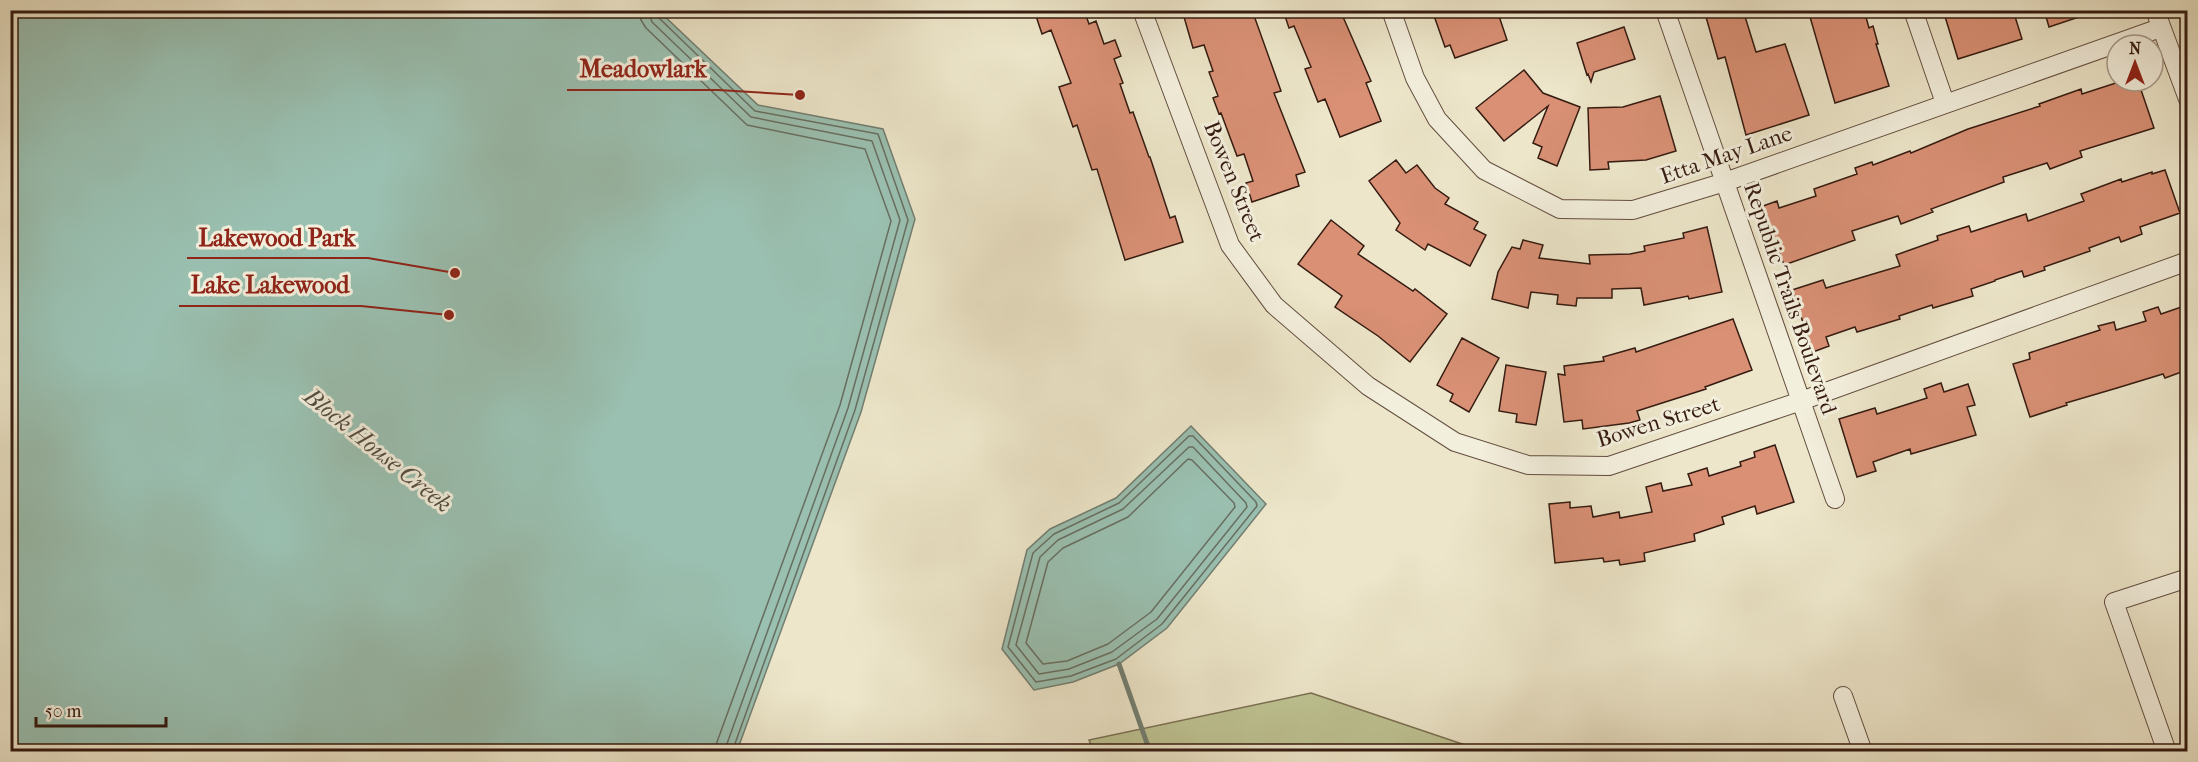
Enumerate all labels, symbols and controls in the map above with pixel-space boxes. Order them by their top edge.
north arrow [2105,33,2165,93]
text: N [2129,39,2142,58]
callout: Meadowlark [567,48,718,90]
text: Meadowlark [579,55,707,83]
street label: Bowen Street [1198,117,1270,245]
street label: Etta May Lane [1657,120,1796,190]
street label: Republic Trails Boulevard [1738,179,1842,419]
callout: Lakewood Park [187,216,368,258]
text: Lakewood Park [199,224,356,252]
callout: Lake Lakewood [179,264,361,306]
text: Lake Lakewood [191,271,350,299]
water label: Block House Creek [297,381,457,518]
street label: Bowen Street [1594,391,1723,453]
scale bar [36,690,166,728]
text: 50 m [45,701,82,722]

